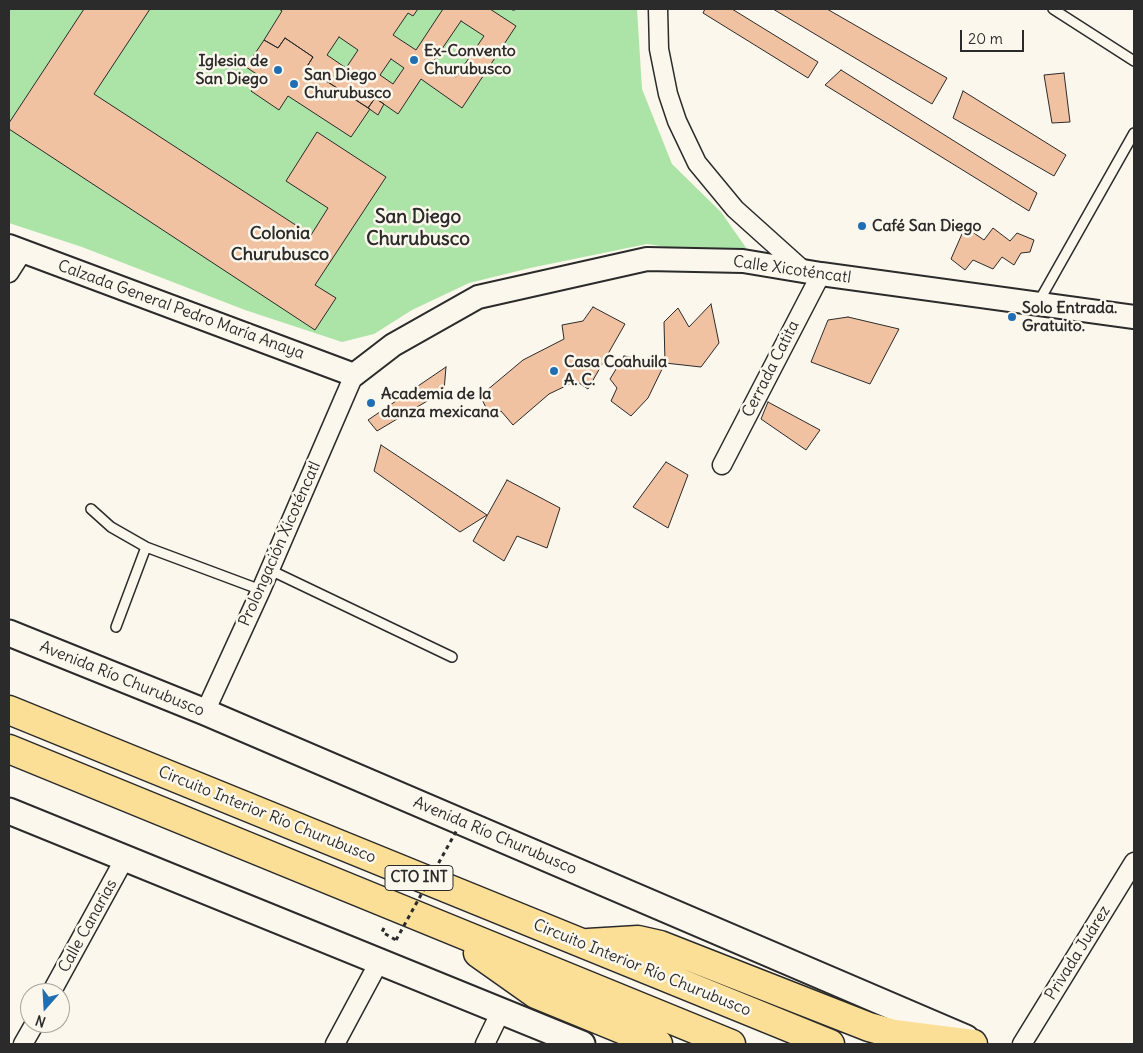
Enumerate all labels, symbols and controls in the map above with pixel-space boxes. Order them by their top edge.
scale bar [963,20,1027,52]
text: 20 m [968,29,1003,48]
place label: Ex-Convento Churubusco [424,41,516,79]
place label: Iglesia de San Diego [195,51,268,89]
marker: Ex-Convento Churubusco [408,54,420,66]
marker: Iglesia de San Diego [272,64,284,76]
place label: San Diego Churubusco [304,65,391,103]
marker: San Diego Churubusco [288,78,300,90]
district label: San Diego Churubusco [366,207,470,251]
place label: Café San Diego [872,216,981,236]
marker: Café San Diego [856,220,868,232]
district label: Colonia Churubusco [231,223,329,266]
street label: Calle Xicoténcatl [732,252,852,288]
street label: Calzada General Pedro María Anaya [55,256,307,364]
place label: Solo Entrada. Gratuito. [1022,298,1117,336]
marker: Solo Entrada. Gratuito. [1006,311,1018,323]
street label: Cerrada Catita [738,317,804,421]
place label: Casa Coahuila A. C. [564,352,667,390]
marker: Casa Coahuila A. C. [548,365,560,377]
place label: Academia de la danza mexicana [381,384,499,422]
marker: Academia de la danza mexicana [365,397,377,409]
street label: Prolongación Xicoténcatl [235,459,325,629]
street label: Avenida Río Churubusco [37,637,207,721]
street label: Circuito Interior Río Churubusco [155,762,379,868]
street label: Avenida Río Churubusco [410,793,580,879]
road number: CTO INT [385,866,453,890]
street label: Calle Canarias [54,876,122,976]
street label: Privada Juárez [1041,902,1115,1004]
street label: Circuito Interior Río Churubusco [530,915,754,1021]
north arrow [20,983,70,1033]
text: N [33,1011,48,1031]

